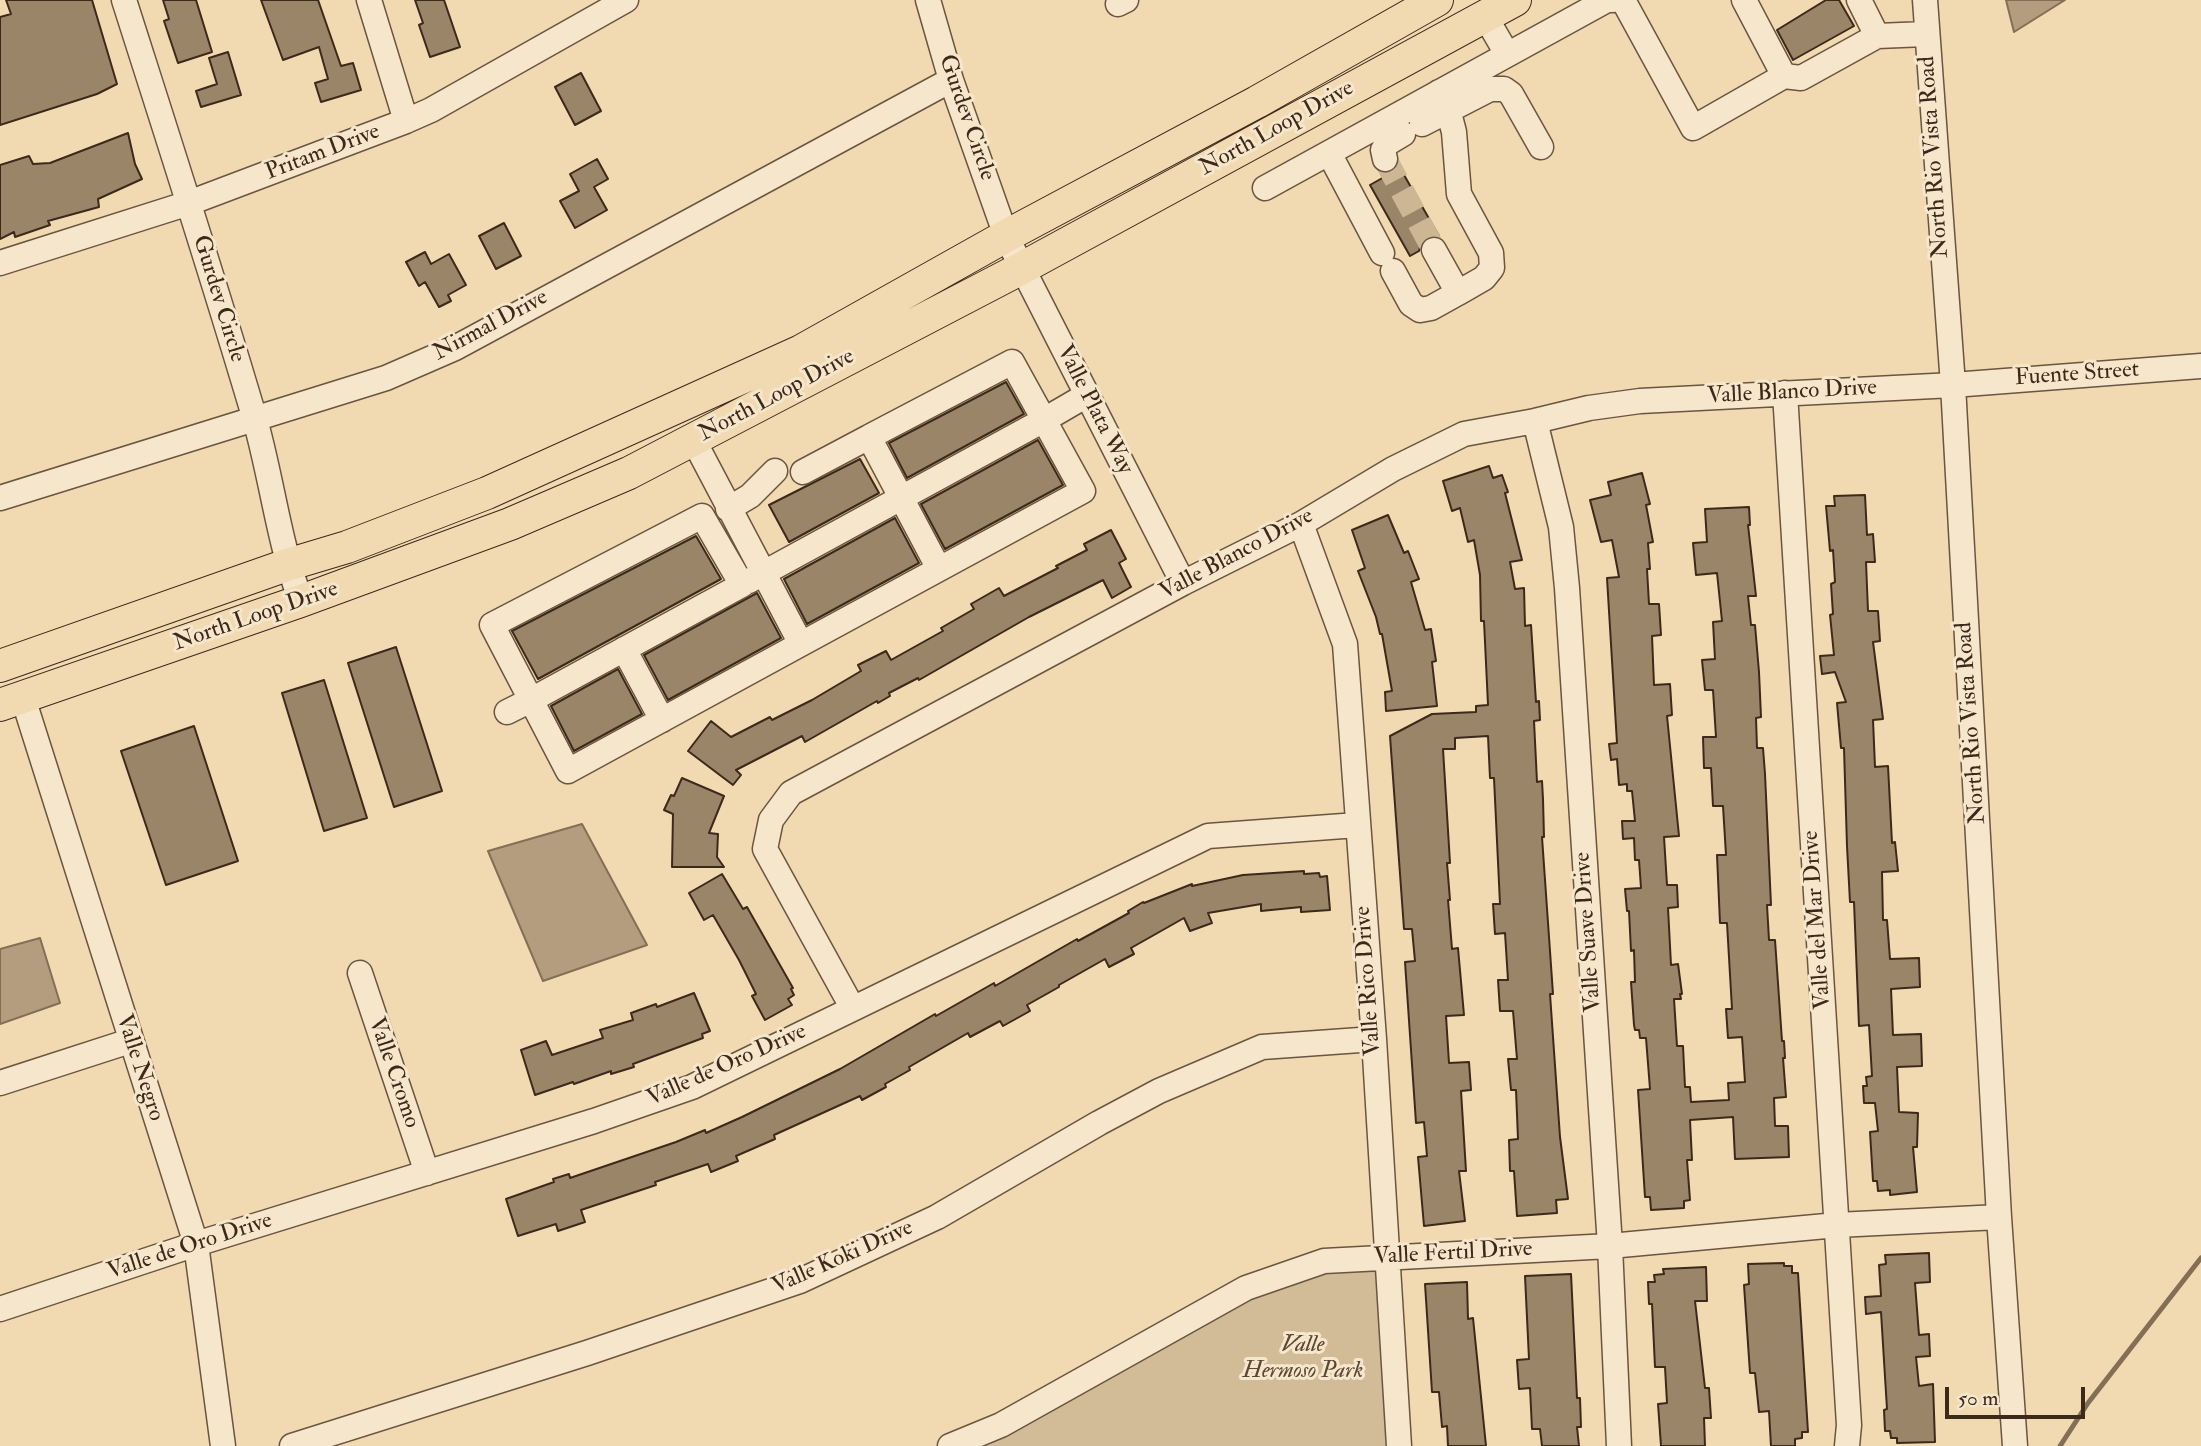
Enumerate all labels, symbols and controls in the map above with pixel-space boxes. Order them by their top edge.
street label: Gurdev Circle [932,51,1000,185]
street label: North Rio Vista Road [1914,55,1956,259]
street label: North Loop Drive [1195,75,1359,183]
street label: Pritam Drive [262,119,384,187]
street label: Gurdev Circle [186,232,250,366]
street label: Nirmal Drive [429,284,553,368]
street label: Valle Plata Way [1050,341,1138,479]
street label: North Loop Drive [695,343,859,449]
street label: Fuente Street [2014,357,2140,393]
street label: Valle Blanco Drive [1706,375,1878,411]
street label: Valle Blanco Drive [1156,503,1318,607]
street label: North Loop Drive [170,576,342,658]
street label: North Rio Vista Road [1951,621,1993,825]
street label: Valle del Mar Drive [1798,830,1838,1010]
street label: Valle Suave Drive [1570,851,1608,1013]
street label: Valle Rico Drive [1350,905,1388,1057]
street label: Valle Negro [109,1011,169,1125]
street label: Valle Cromo [361,1014,425,1132]
street label: Valle de Oro Drive [643,1019,811,1113]
street label: Valle de Oro Drive [104,1207,276,1287]
street label: Valle Koki Drive [768,1215,918,1301]
street label: Valle Fertil Drive [1373,1236,1533,1272]
park label: Valle Hermoso Park [1243,1332,1363,1386]
scale bar [1949,1372,2089,1416]
text: 50 m [1958,1385,1999,1412]

